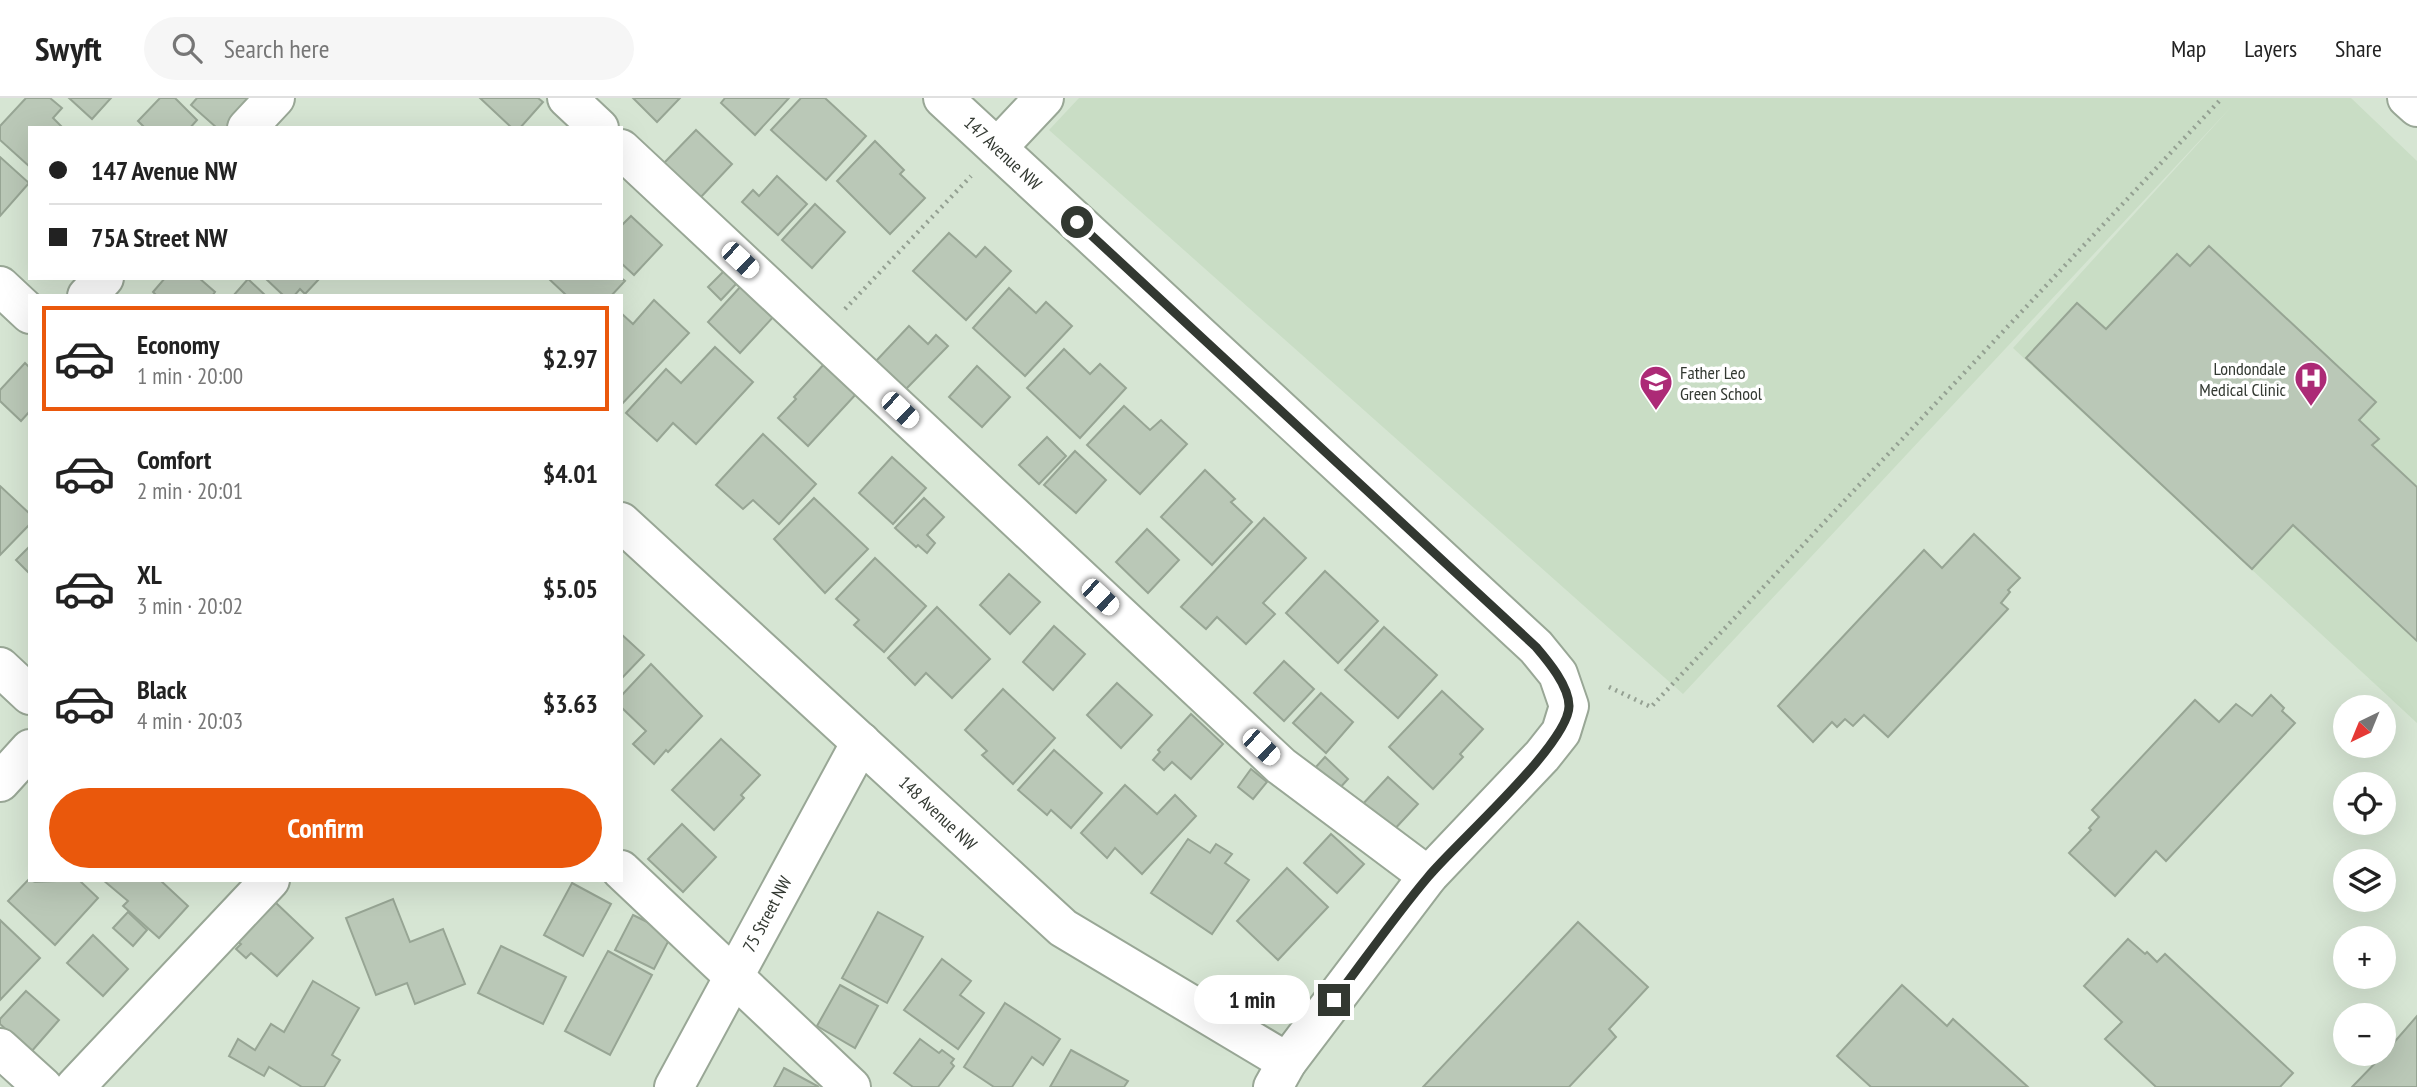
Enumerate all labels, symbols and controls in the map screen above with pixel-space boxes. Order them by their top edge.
search box [144,17,634,80]
text: Swyft [35,27,102,70]
icon: search [168,29,206,67]
text: Search here [224,32,329,65]
text: Map [2171,33,2206,64]
text: Layers [2244,33,2297,64]
text: Share [2335,33,2382,64]
street label: 147 Avenue NW [959,111,1047,195]
text: 147 Avenue NW [91,154,237,187]
route start [1061,206,1093,238]
text: 75A Street NW [91,221,228,254]
car [718,238,763,282]
icon: car [53,327,116,390]
text: Economy [137,328,219,361]
text: $2.97 [543,342,598,375]
place label: Londondale Medical Clinic [2199,357,2287,401]
hospital icon: Londondale Medical Clinic [2292,359,2330,408]
text: 1 min · 20:00 [137,361,243,390]
place label: Father Leo Green School [1680,361,1763,405]
school or university icon: Father Leo Green School [1637,363,1675,412]
car [878,388,923,432]
icon: car [53,442,116,505]
text: Comfort [137,443,211,476]
text: $4.01 [543,457,598,490]
text: 2 min · 20:01 [137,476,243,505]
icon: car [53,557,116,620]
text: XL [137,558,162,591]
text: $5.05 [543,572,598,605]
car [1078,575,1123,619]
text: 3 min · 20:02 [137,591,243,620]
icon: car [53,672,116,735]
text: Black [137,673,187,706]
text: $3.63 [543,687,598,720]
north arrow [2333,695,2396,758]
map controls [2333,695,2396,1066]
text: 4 min · 20:03 [137,706,243,735]
car [1239,725,1284,769]
street label: 148 Avenue NW [894,771,982,855]
button: locate [2333,772,2396,835]
button: Confirm [49,788,602,868]
button: layers [2333,849,2396,912]
street label: 75 Street NW [737,872,797,956]
button: + [2333,926,2396,989]
callout: 1 min [1194,976,1310,1024]
route end [1318,984,1350,1016]
text: 1 min [1229,985,1275,1014]
button: − [2333,1003,2396,1066]

